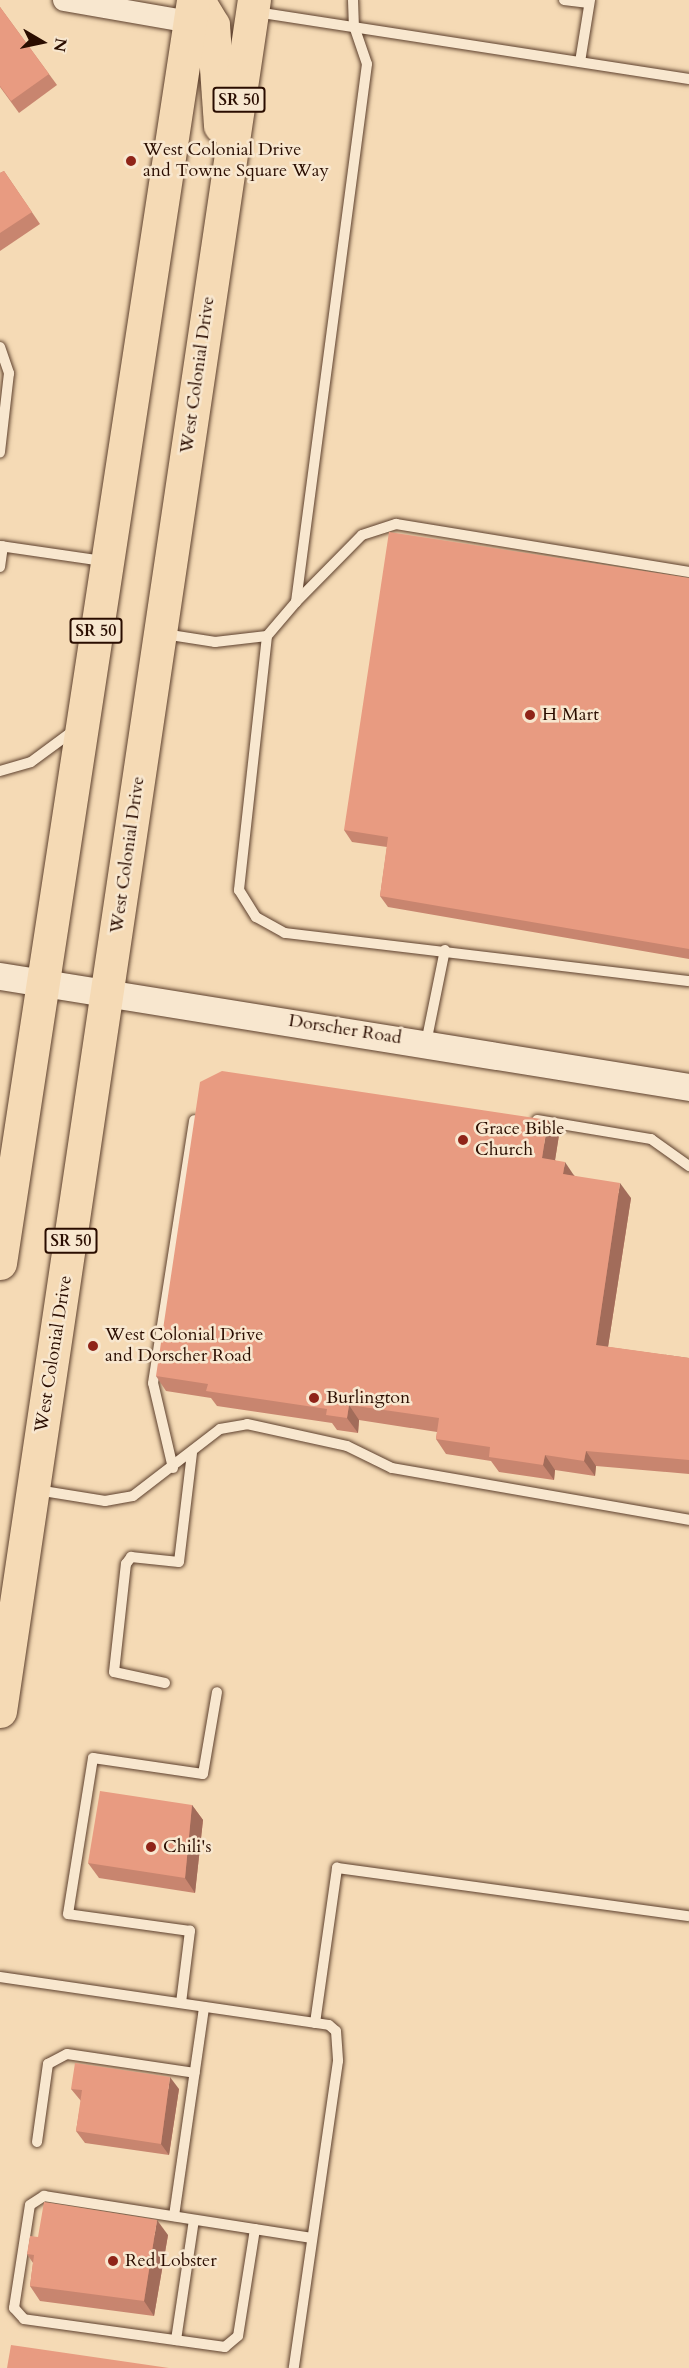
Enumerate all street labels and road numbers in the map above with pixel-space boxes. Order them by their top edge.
road number: SR 50 [212,87,266,113]
street label: West Colonial Drive [176,295,220,455]
road number: SR 50 [69,618,123,644]
street label: West Colonial Drive [106,775,150,935]
street label: Dorscher Road [287,1010,403,1050]
road number: SR 50 [44,1228,98,1254]
street label: West Colonial Drive [31,1274,77,1434]

